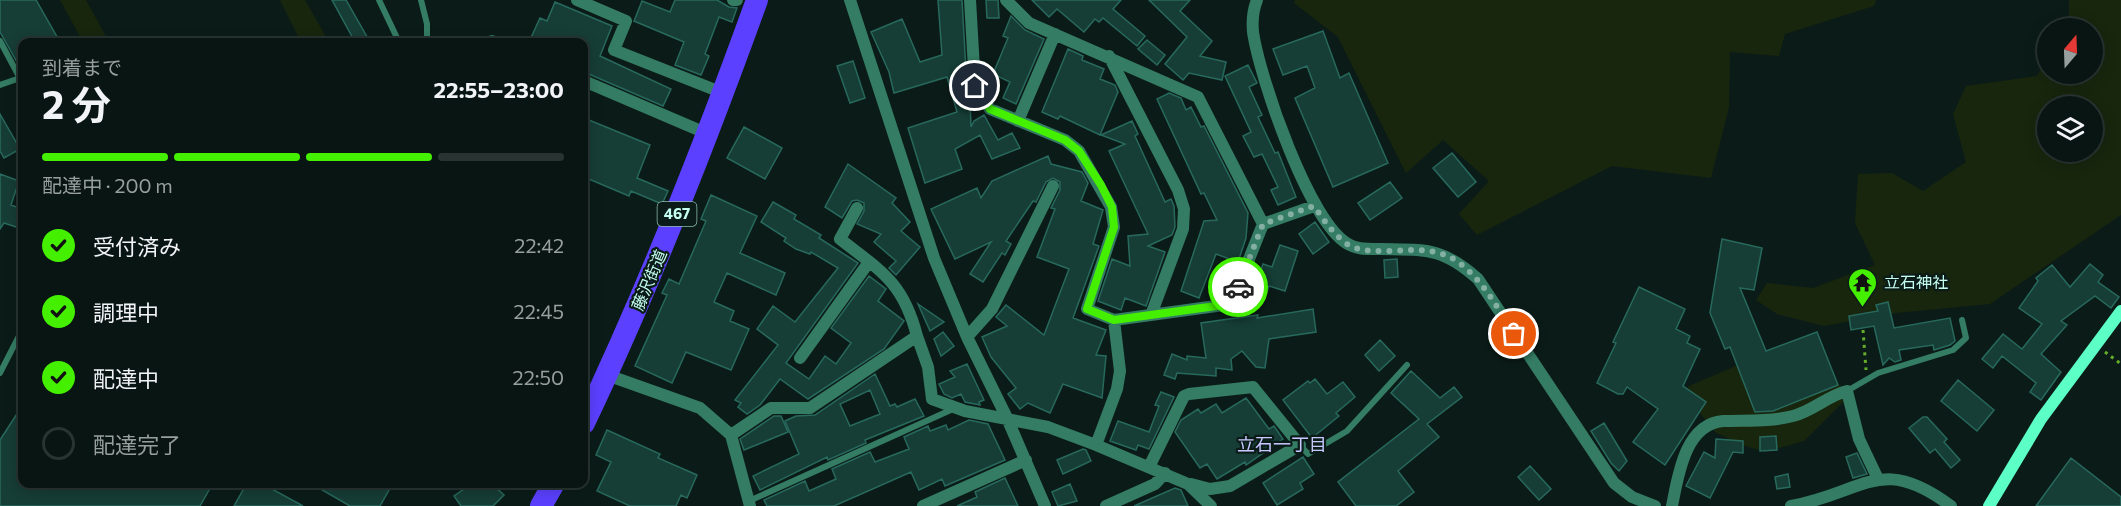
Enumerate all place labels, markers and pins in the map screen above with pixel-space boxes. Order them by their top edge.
pin [949,60,1000,111]
temple icon: 立石神社 [1847,266,1879,308]
place label: 立石神社 [1884,272,1948,291]
pin [1488,308,1539,359]

